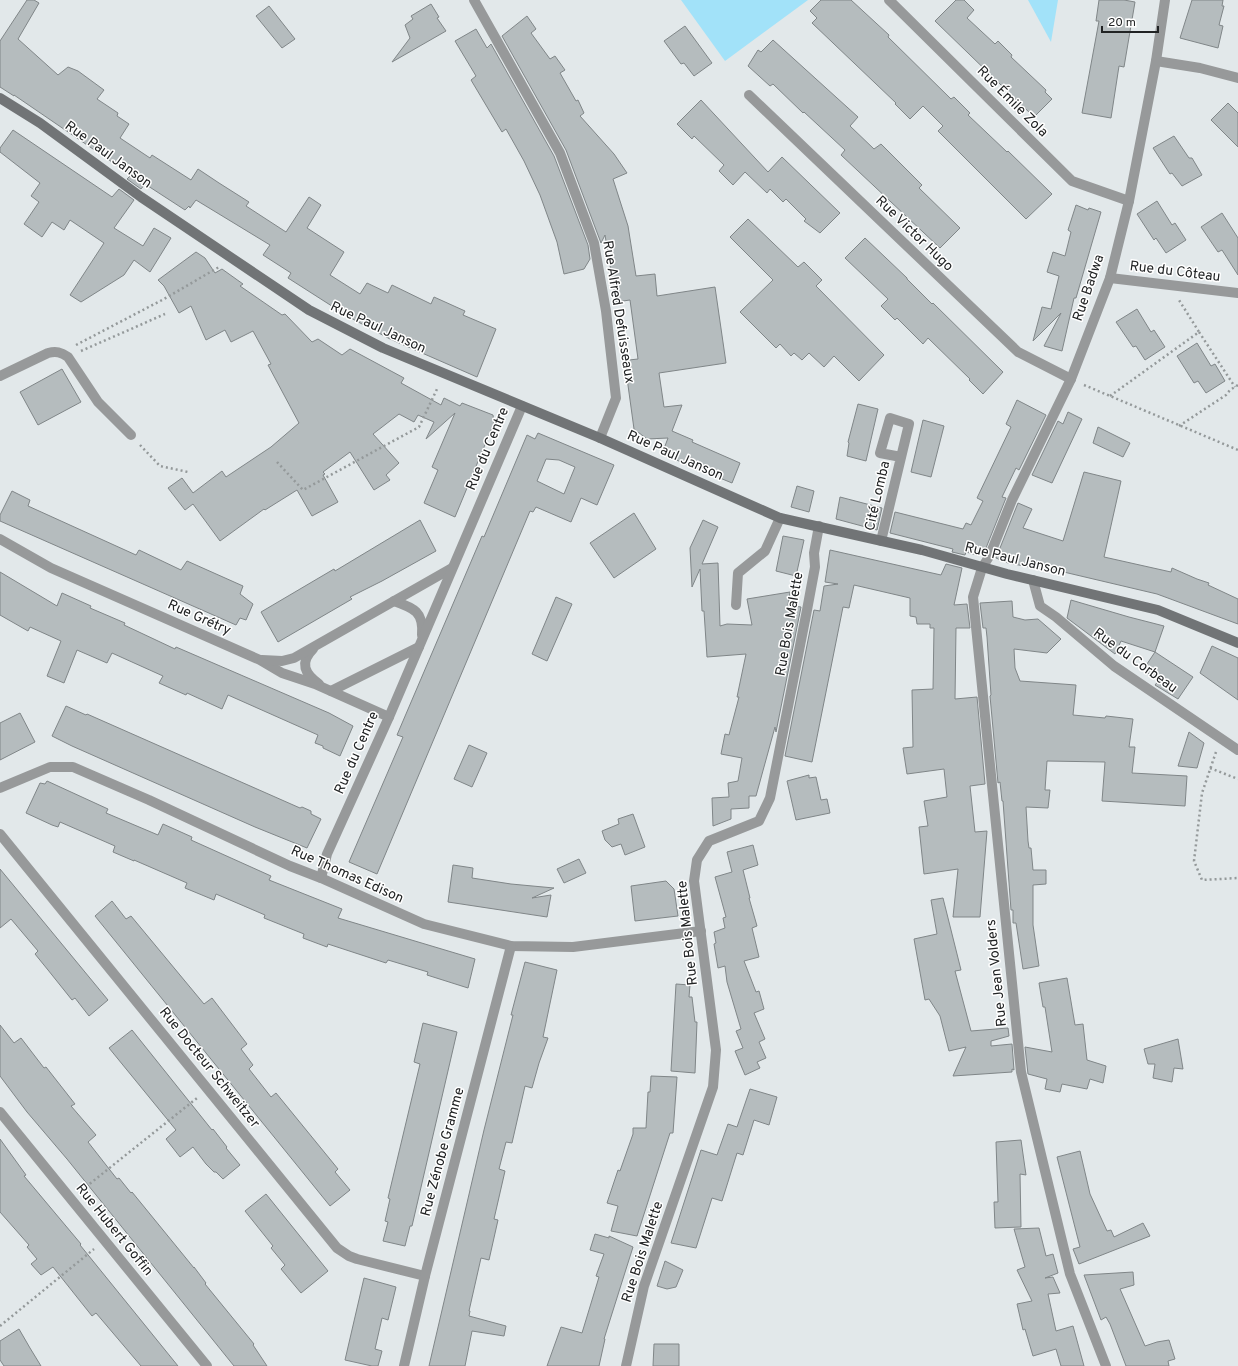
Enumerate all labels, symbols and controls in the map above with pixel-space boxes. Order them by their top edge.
scale bar [1102,8,1158,34]
text: 20 m [1108,15,1136,31]
street label: Rue Émile Zola [973,62,1052,141]
street label: Rue Paul Janson [61,118,155,192]
street label: Rue Victor Hugo [872,193,957,276]
street label: Rue Alfred Defuisseaux [598,239,638,385]
street label: Rue Badwa [1070,252,1108,324]
street label: Rue du Côteau [1129,258,1221,286]
street label: Rue Paul Janson [327,298,429,358]
street label: Rue du Centre [463,405,513,493]
street label: Rue Paul Janson [624,427,726,485]
street label: Cité Lomba [862,459,894,533]
street label: Rue Paul Janson [963,539,1067,581]
street label: Rue Bois Malette [772,571,808,677]
street label: Rue Grétry [165,596,233,640]
street label: Rue du Corbeau [1090,625,1180,697]
street label: Rue du Centre [331,709,383,797]
street label: Rue Thomas Edison [288,842,406,908]
street label: Rue Bois Malette [674,880,702,986]
street label: Rue Jean Volders [983,919,1011,1027]
street label: Rue Docteur Schweitzer [155,1004,263,1132]
street label: Rue Zénobe Gramme [418,1086,468,1218]
street label: Rue Hubert Goffin [72,1180,156,1280]
street label: Rue Bois Malette [619,1199,667,1305]

